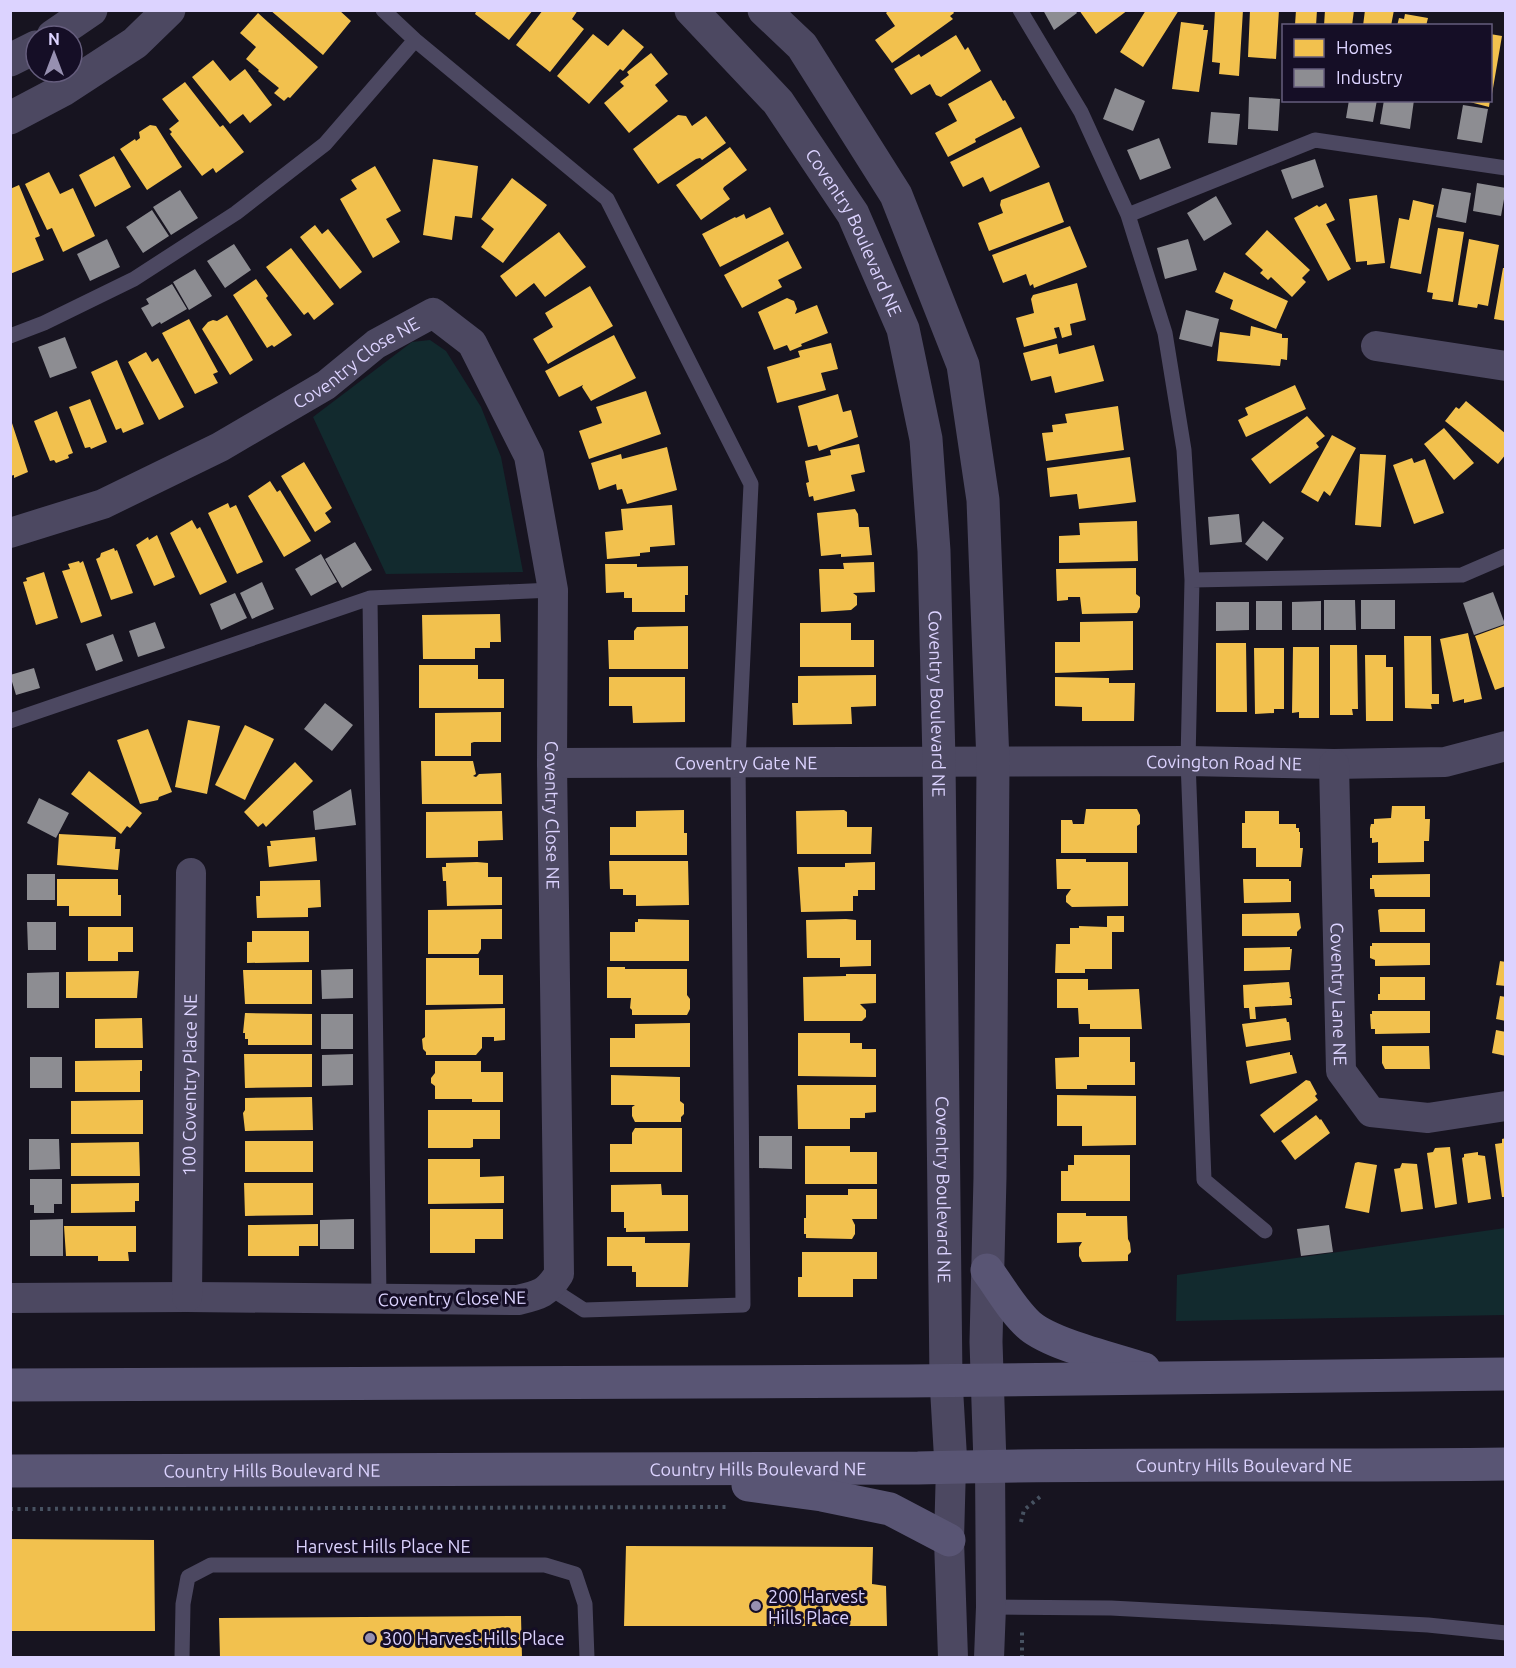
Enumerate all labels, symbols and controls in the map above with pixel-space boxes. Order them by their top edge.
north arrow [24,24,84,84]
legend [1282,24,1492,102]
text: N [48,30,60,48]
text: Homes [1336,37,1393,57]
text: Industry [1336,67,1403,87]
street label: Coventry Boulevard NE [802,145,906,319]
street label: Coventry Close NE [289,313,422,412]
street label: Coventry Boulevard NE [925,610,949,797]
street label: Coventry Close NE [542,741,564,890]
street label: Covington Road NE [1146,751,1302,773]
street label: Coventry Gate NE [675,752,817,773]
street label: Coventry Lane NE [1328,922,1351,1066]
street label: 100 Coventry Place NE [178,994,200,1176]
street label: Coventry Boulevard NE [933,1096,955,1283]
street label: Coventry Close NE [378,1287,526,1309]
street label: Country Hills Boulevard NE [1135,1455,1352,1475]
street label: Country Hills Boulevard NE [650,1458,866,1479]
street label: Country Hills Boulevard NE [164,1460,380,1480]
street label: Harvest Hills Place NE [295,1536,471,1556]
place label: 200 Harvest Hills Place [768,1586,865,1627]
marker: 200 Harvest Hills Place [749,1599,763,1613]
place label: 300 Harvest Hills Place [382,1628,565,1648]
marker: 300 Harvest Hills Place [363,1631,377,1645]

